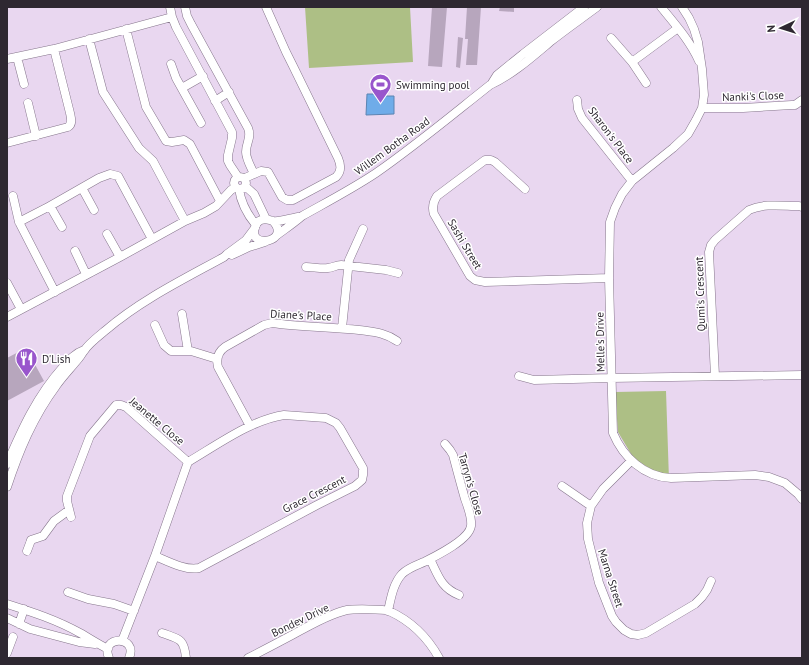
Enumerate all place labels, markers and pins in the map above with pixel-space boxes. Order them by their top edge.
sports icon: Swimming pool [367,72,393,105]
place label: Swimming pool [396,78,470,92]
restaurant icon: D'Lish [13,346,39,379]
place label: D'Lish [42,352,70,366]

